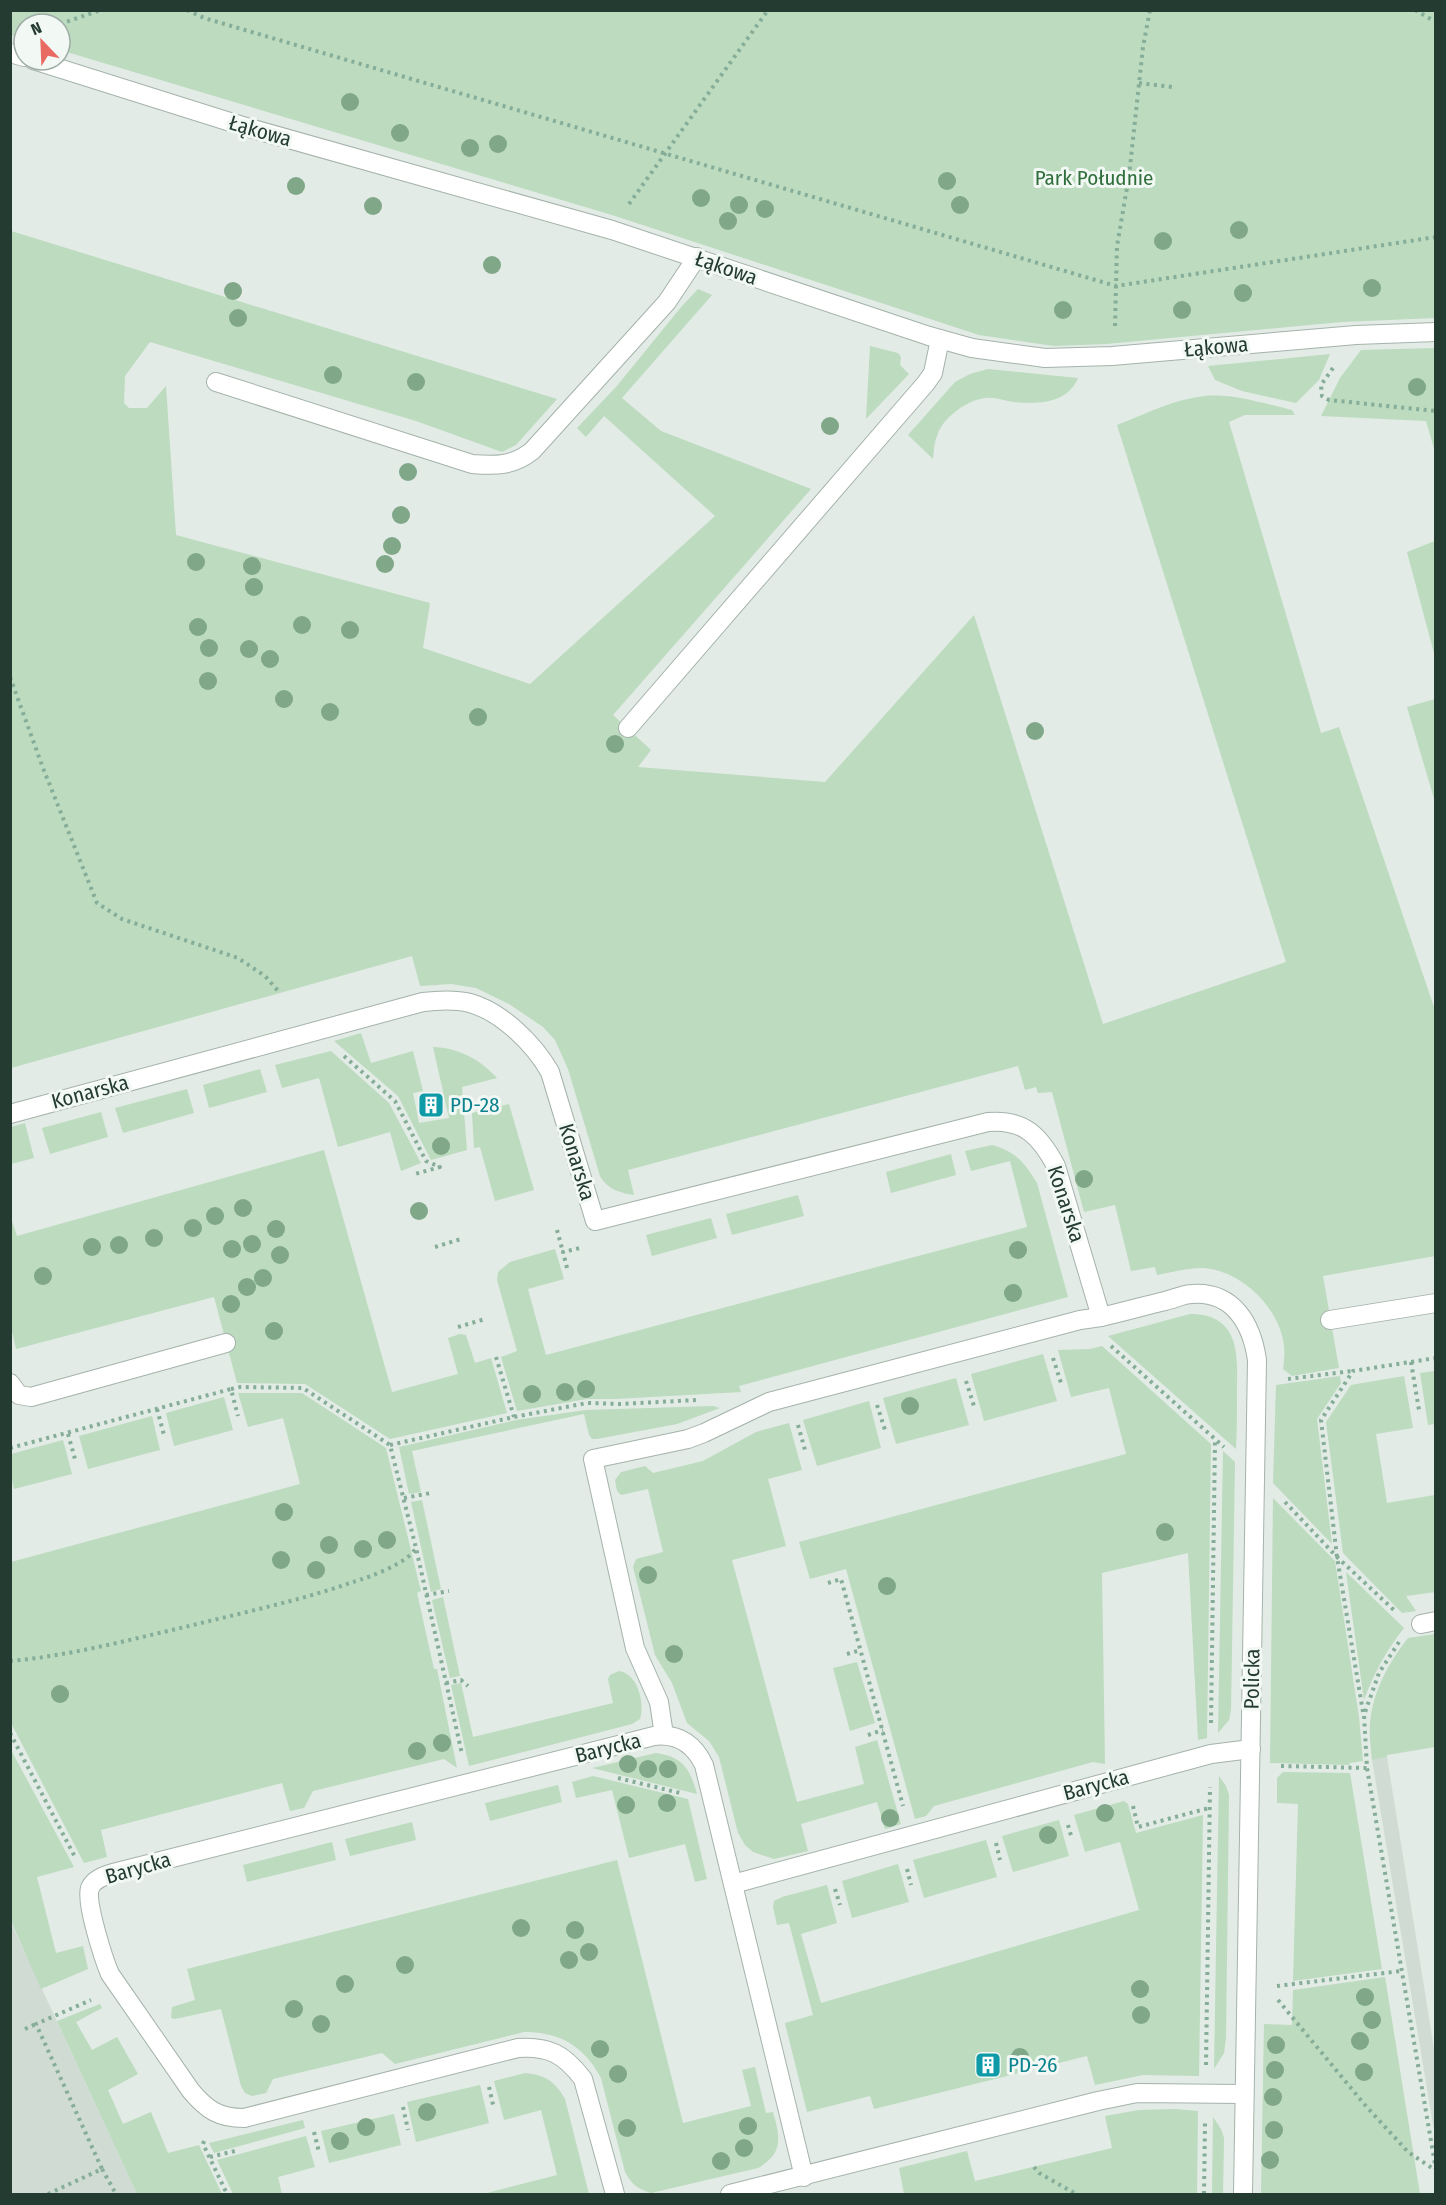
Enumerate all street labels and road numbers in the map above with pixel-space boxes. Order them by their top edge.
street label: Łąkowa [226,110,294,152]
street label: Łąkowa [691,245,761,291]
street label: Łąkowa [1183,331,1249,363]
street label: Konarska [48,1069,132,1115]
street label: Konarska [553,1120,601,1204]
street label: Konarska [1041,1162,1091,1246]
street label: Policka [1238,1648,1266,1710]
street label: Barycka [572,1727,644,1769]
street label: Barycka [1060,1764,1132,1806]
street label: Barycka [102,1846,174,1890]

